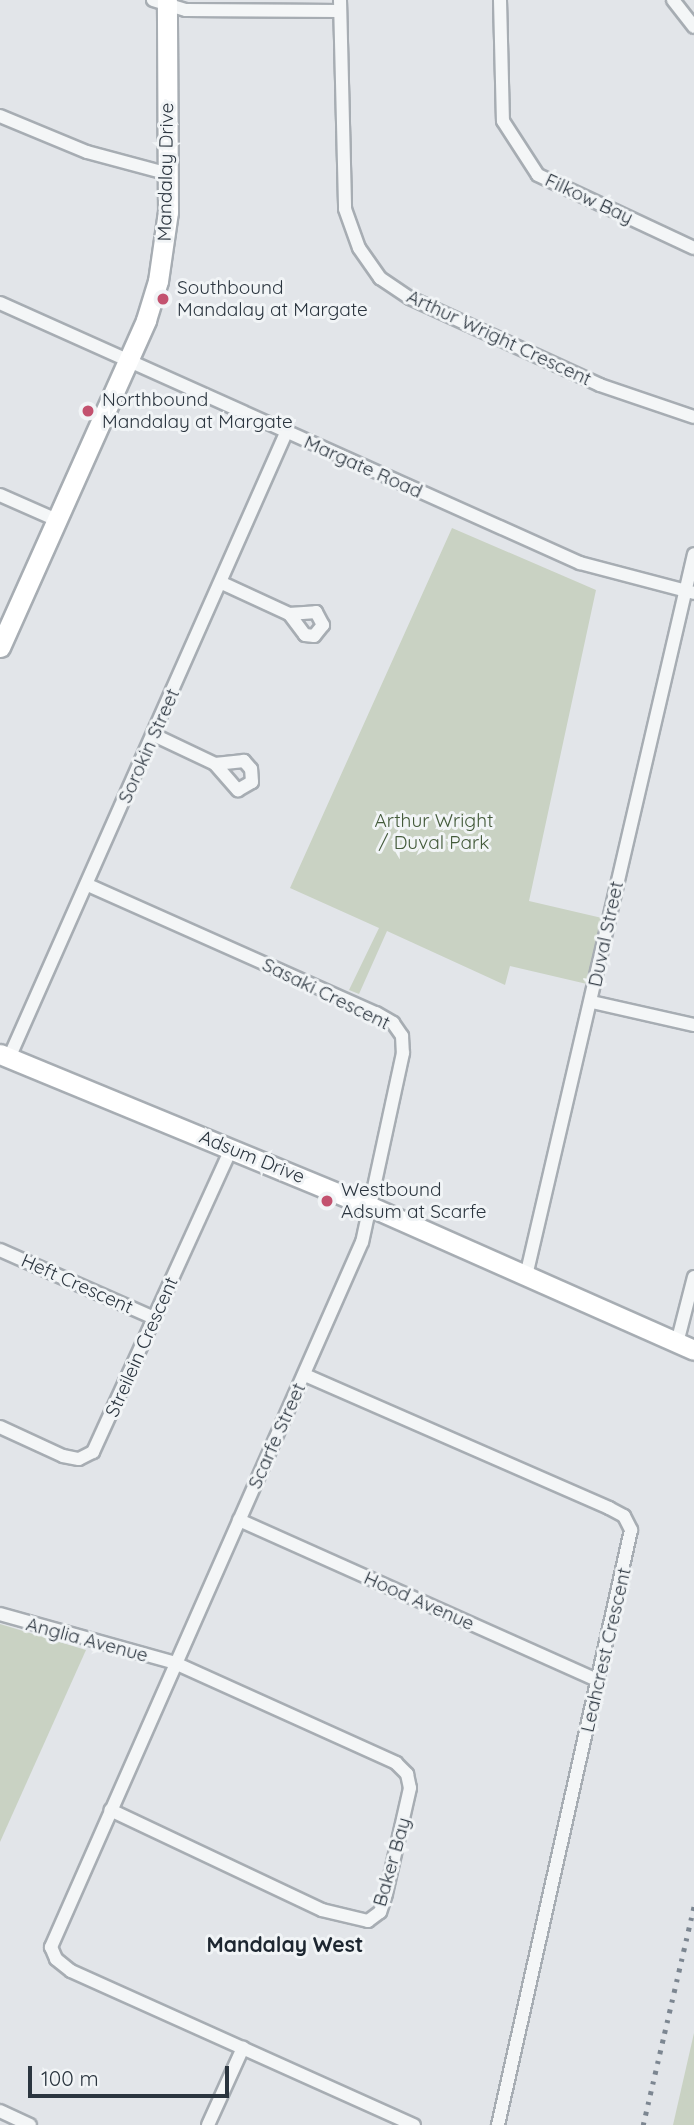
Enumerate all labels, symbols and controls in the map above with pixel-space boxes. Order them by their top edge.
street label: Mandalay Drive [153,102,179,242]
street label: Filkow Bay [541,169,637,229]
place label: Southbound Mandalay at Margate [177,277,368,321]
street label: Arthur Wright Crescent [403,285,595,391]
marker: Southbound Mandalay at Margate [155,291,171,307]
place label: Northbound Mandalay at Margate [102,389,293,433]
marker: Northbound Mandalay at Margate [80,403,96,419]
street label: Margate Road [300,431,426,503]
street label: Sorokin Street [114,685,184,807]
park label: Arthur Wright / Duval Park [375,810,493,854]
street label: Duval Street [584,879,628,989]
street label: Sasaki Crescent [258,953,394,1035]
street label: Adsum Drive [196,1125,308,1189]
place label: Westbound Adsum at Scarfe [341,1179,486,1223]
marker: Westbound Adsum at Scarfe [319,1193,335,1209]
street label: Heft Crescent [18,1249,136,1319]
street label: Streilein Crescent [101,1273,183,1421]
street label: Scarfe Street [244,1380,310,1492]
street label: Leahcrest Crescent [576,1565,636,1735]
street label: Hood Avenue [360,1567,478,1635]
street label: Anglia Avenue [24,1613,150,1667]
street label: Baker Bay [368,1815,416,1909]
district label: Mandalay West [207,1931,363,1957]
scale bar [32,2052,233,2096]
text: 100 m [41,2065,99,2091]

